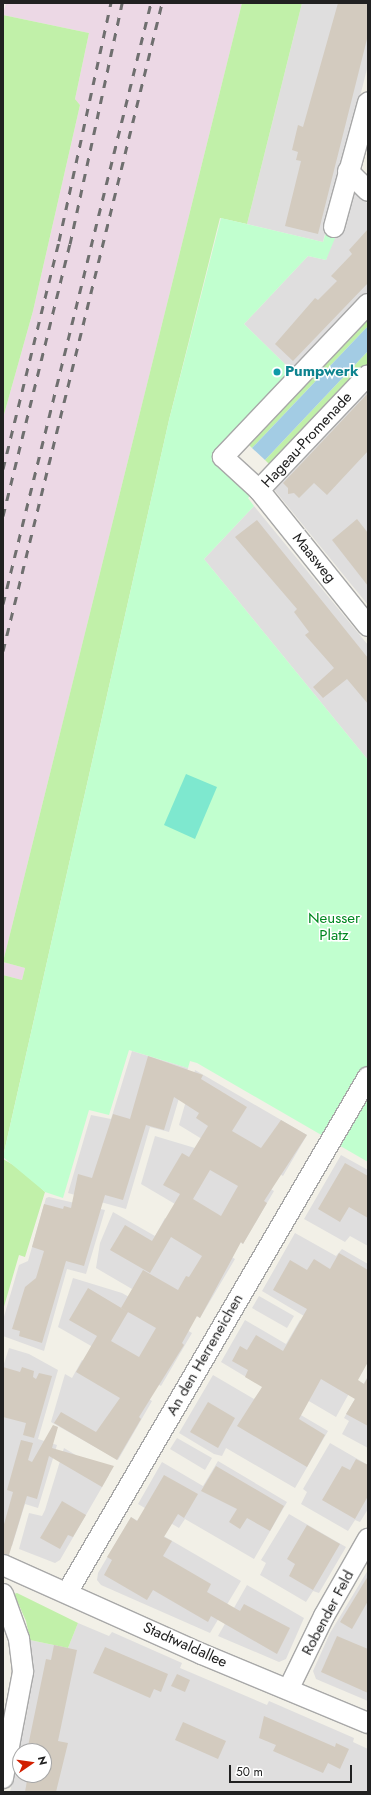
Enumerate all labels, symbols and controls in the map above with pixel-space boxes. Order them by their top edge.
place label: Pumpwerk [285,363,359,381]
marker: Pumpwerk [272,367,282,377]
street label: Hageau-Promenade [258,388,356,492]
street label: Maasweg [289,529,339,587]
park label: Neusser Platz [308,909,360,944]
street label: An den Herreneichen [163,1291,247,1419]
street label: Robender Feld [298,1568,358,1658]
street label: Stadtwaldallee [140,1618,230,1672]
north arrow [12,1743,52,1783]
text: N [34,1754,51,1767]
scale bar [231,1757,354,1783]
text: 50 m [236,1763,263,1781]

